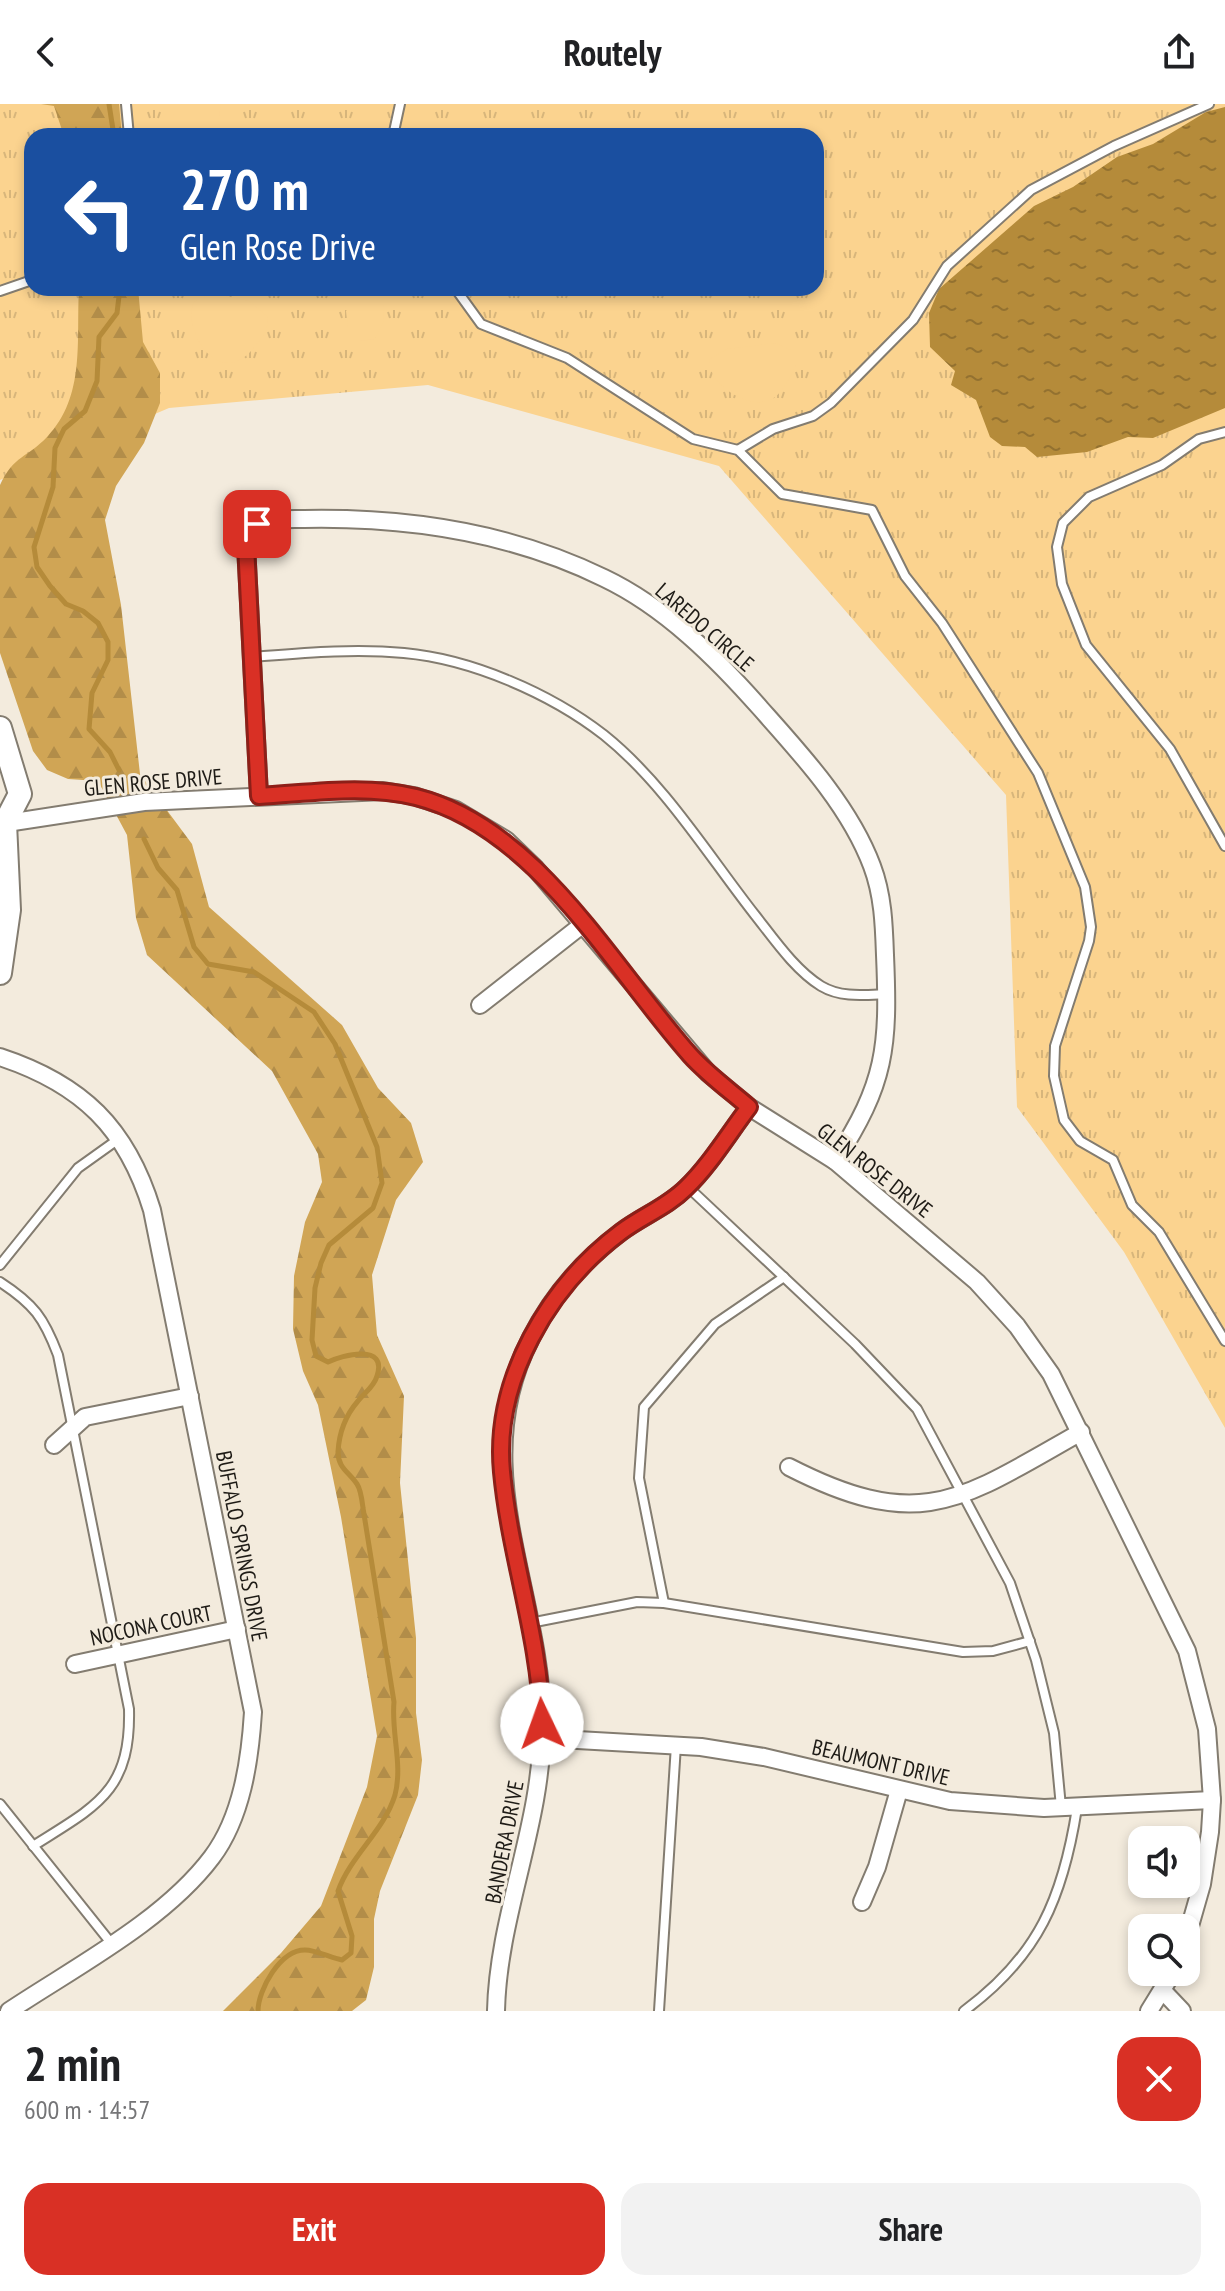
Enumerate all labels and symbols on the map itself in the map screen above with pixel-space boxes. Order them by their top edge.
pin [223,490,291,558]
street label: LAREDO CIRCLE [650,576,760,678]
street label: GLEN ROSE DRIVE [83,762,223,802]
street label: GLEN ROSE DRIVE [812,1116,938,1224]
street label: BUFFALO SPRINGS DRIVE [210,1448,274,1644]
street label: NOCONA COURT [87,1598,215,1652]
position arrow [500,1682,584,1766]
street label: BEAUMONT DRIVE [810,1733,952,1791]
street label: BANDERA DRIVE [478,1778,530,1906]

